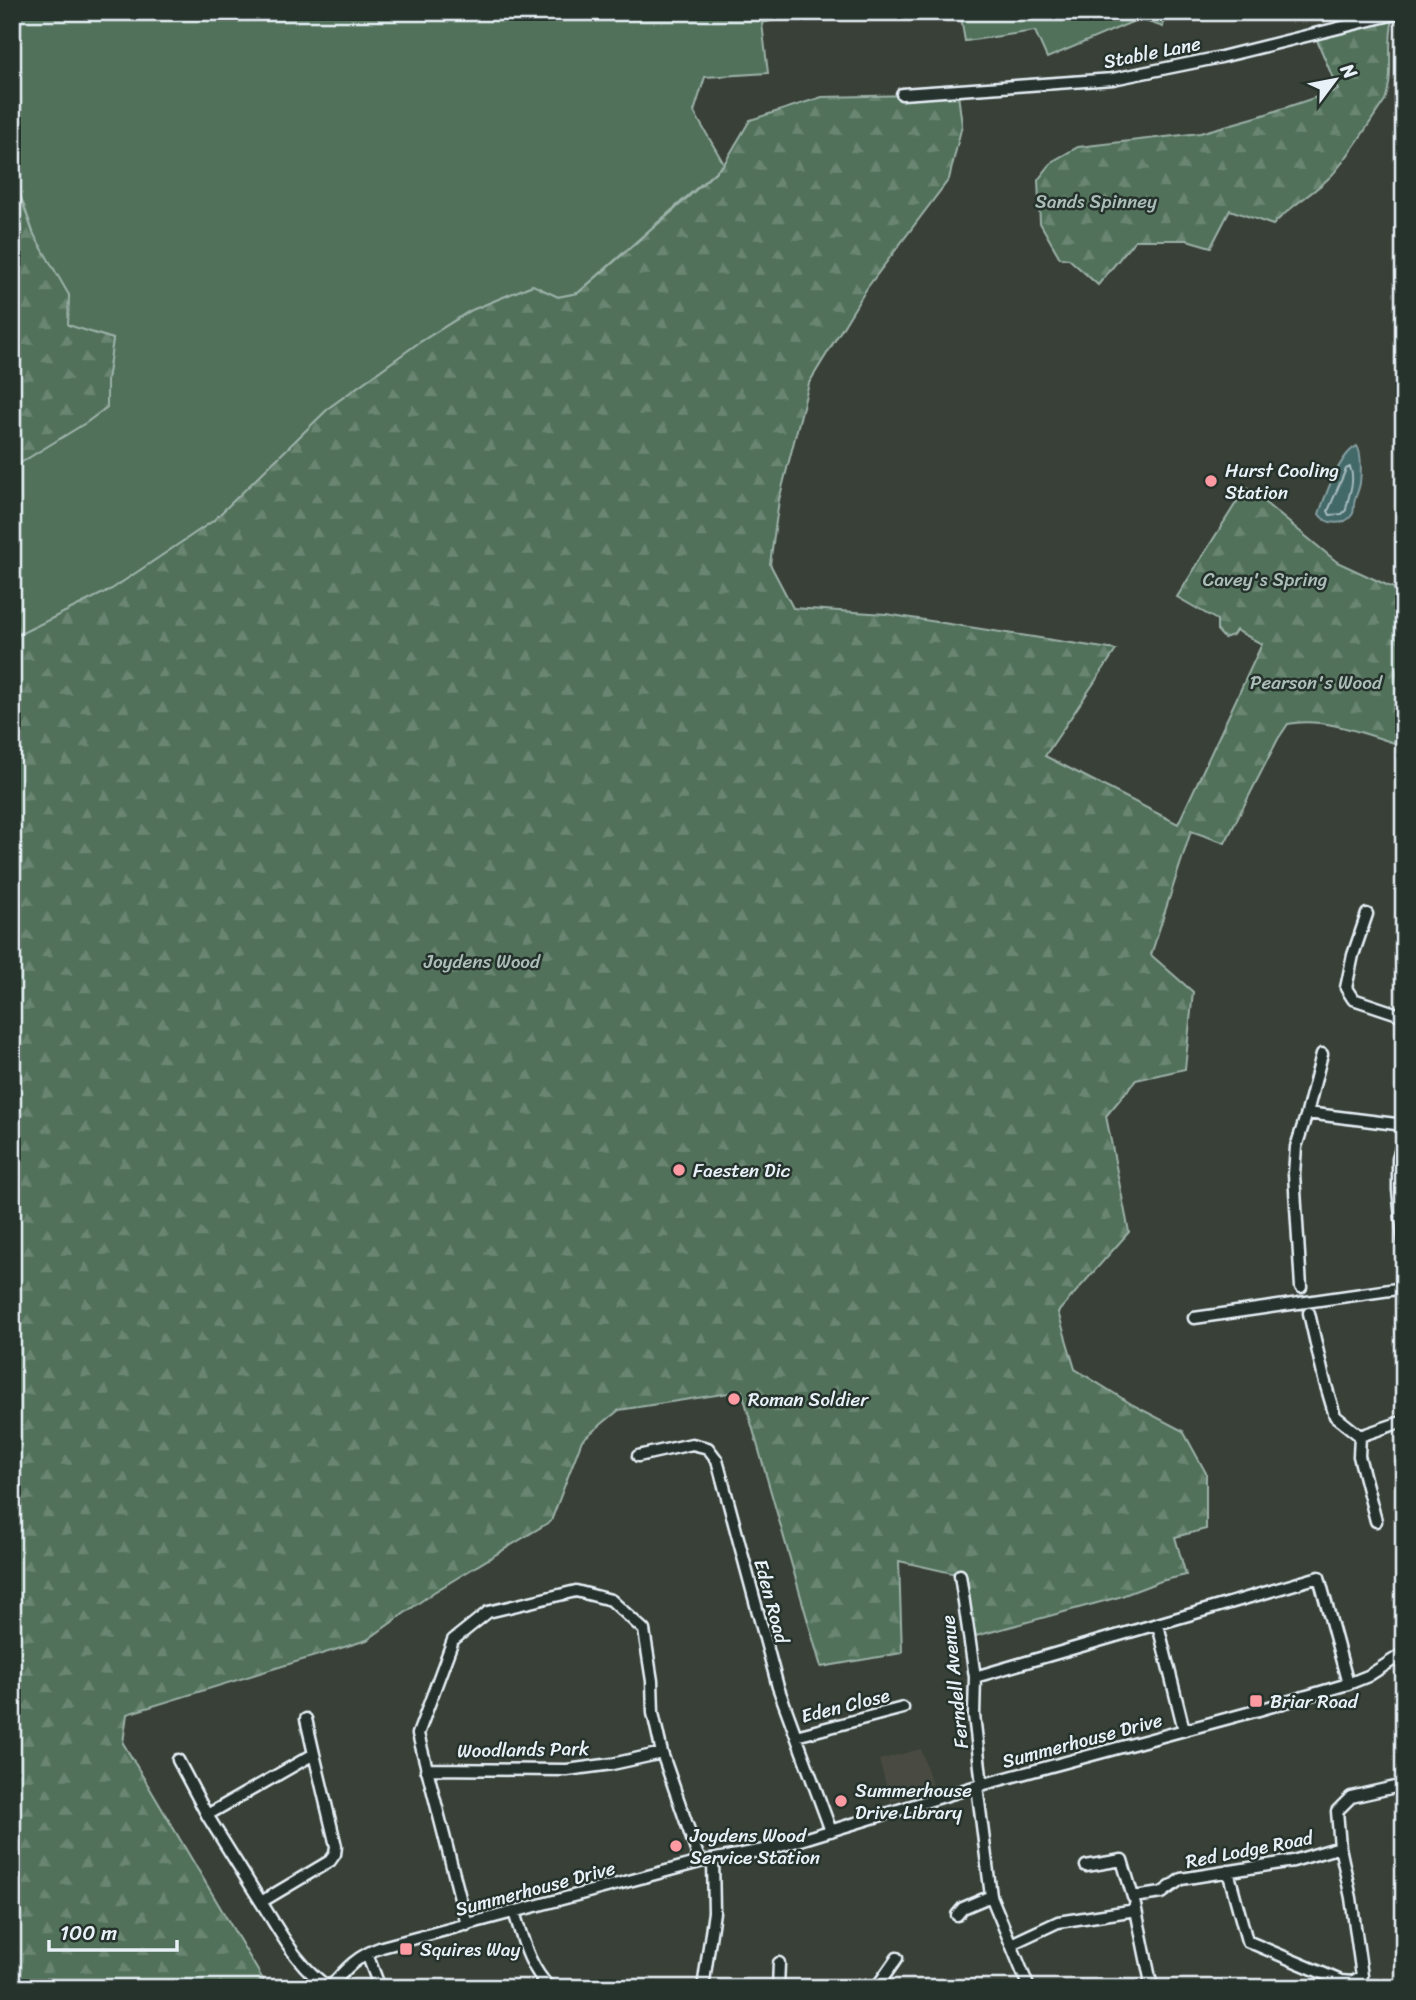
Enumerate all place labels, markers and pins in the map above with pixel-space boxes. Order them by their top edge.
place label: Hurst Cooling Station [1225,454,1339,509]
marker: Hurst Cooling Station [1203,473,1219,489]
place label: Faesten Dic [693,1154,791,1187]
marker: Faesten Dic [671,1162,687,1178]
place label: Roman Soldier [748,1383,869,1416]
marker: Roman Soldier [726,1391,742,1407]
place label: Briar Road [1270,1685,1360,1718]
marker: Briar Road [1248,1693,1264,1709]
place label: Summerhouse Drive Library [855,1774,972,1829]
marker: Summerhouse Drive Library [833,1793,849,1809]
place label: Joydens Wood Service Station [689,1819,820,1874]
marker: Joydens Wood Service Station [668,1838,684,1854]
place label: Squires Way [420,1933,520,1966]
marker: Squires Way [398,1941,414,1957]

